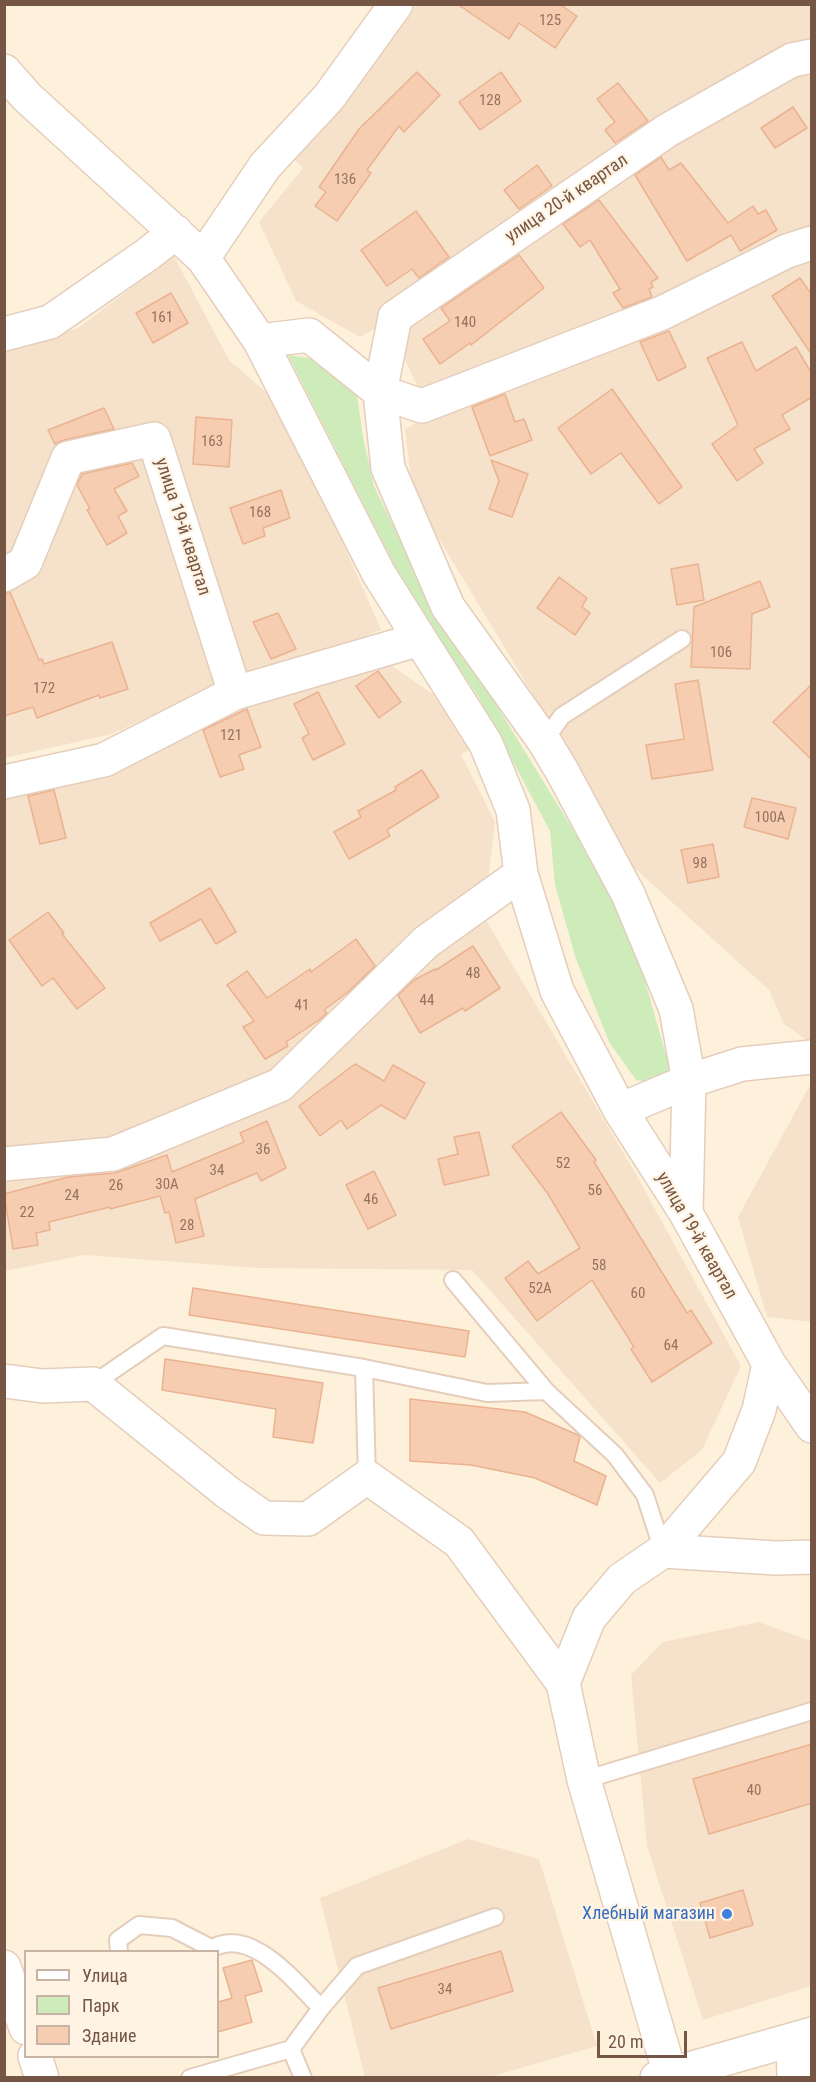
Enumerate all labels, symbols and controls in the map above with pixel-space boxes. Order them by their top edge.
house number: 125 [539,12,561,30]
house number: 128 [479,92,501,110]
street label: улица 20-й квартал [502,150,632,248]
house number: 136 [334,171,356,189]
house number: 161 [151,309,173,327]
house number: 140 [454,314,476,332]
house number: 163 [201,433,223,451]
street label: улица 19-й квартал [150,456,214,598]
house number: 168 [249,504,271,522]
house number: 106 [710,644,732,662]
house number: 172 [33,680,55,698]
house number: 121 [220,727,242,745]
house number: 100А [755,809,785,827]
house number: 98 [693,855,707,873]
house number: 48 [466,965,480,983]
house number: 44 [420,992,434,1010]
house number: 41 [295,997,309,1015]
house number: 36 [256,1141,270,1159]
house number: 52 [556,1155,570,1173]
house number: 34 [210,1162,224,1180]
street label: улица 19-й квартал [651,1169,741,1303]
house number: 30А [155,1176,179,1194]
house number: 26 [109,1177,123,1195]
house number: 56 [588,1182,602,1200]
house number: 24 [65,1187,79,1205]
house number: 46 [364,1191,378,1209]
house number: 22 [20,1204,34,1222]
house number: 28 [180,1217,194,1235]
house number: 58 [592,1257,606,1275]
house number: 52А [528,1280,552,1298]
house number: 60 [631,1285,645,1303]
house number: 64 [664,1337,678,1355]
house number: 40 [747,1782,761,1800]
place label: Хлебный магазин [582,1903,715,1925]
marker: Хлебный магазин [720,1907,734,1921]
legend [24,1950,219,2058]
text: Улица [82,1965,128,1986]
house number: 34 [438,1981,452,1999]
text: Парк [82,1995,119,2016]
scale bar [600,2019,690,2057]
text: Здание [82,2025,136,2046]
text: 20 m [608,2031,643,2052]

